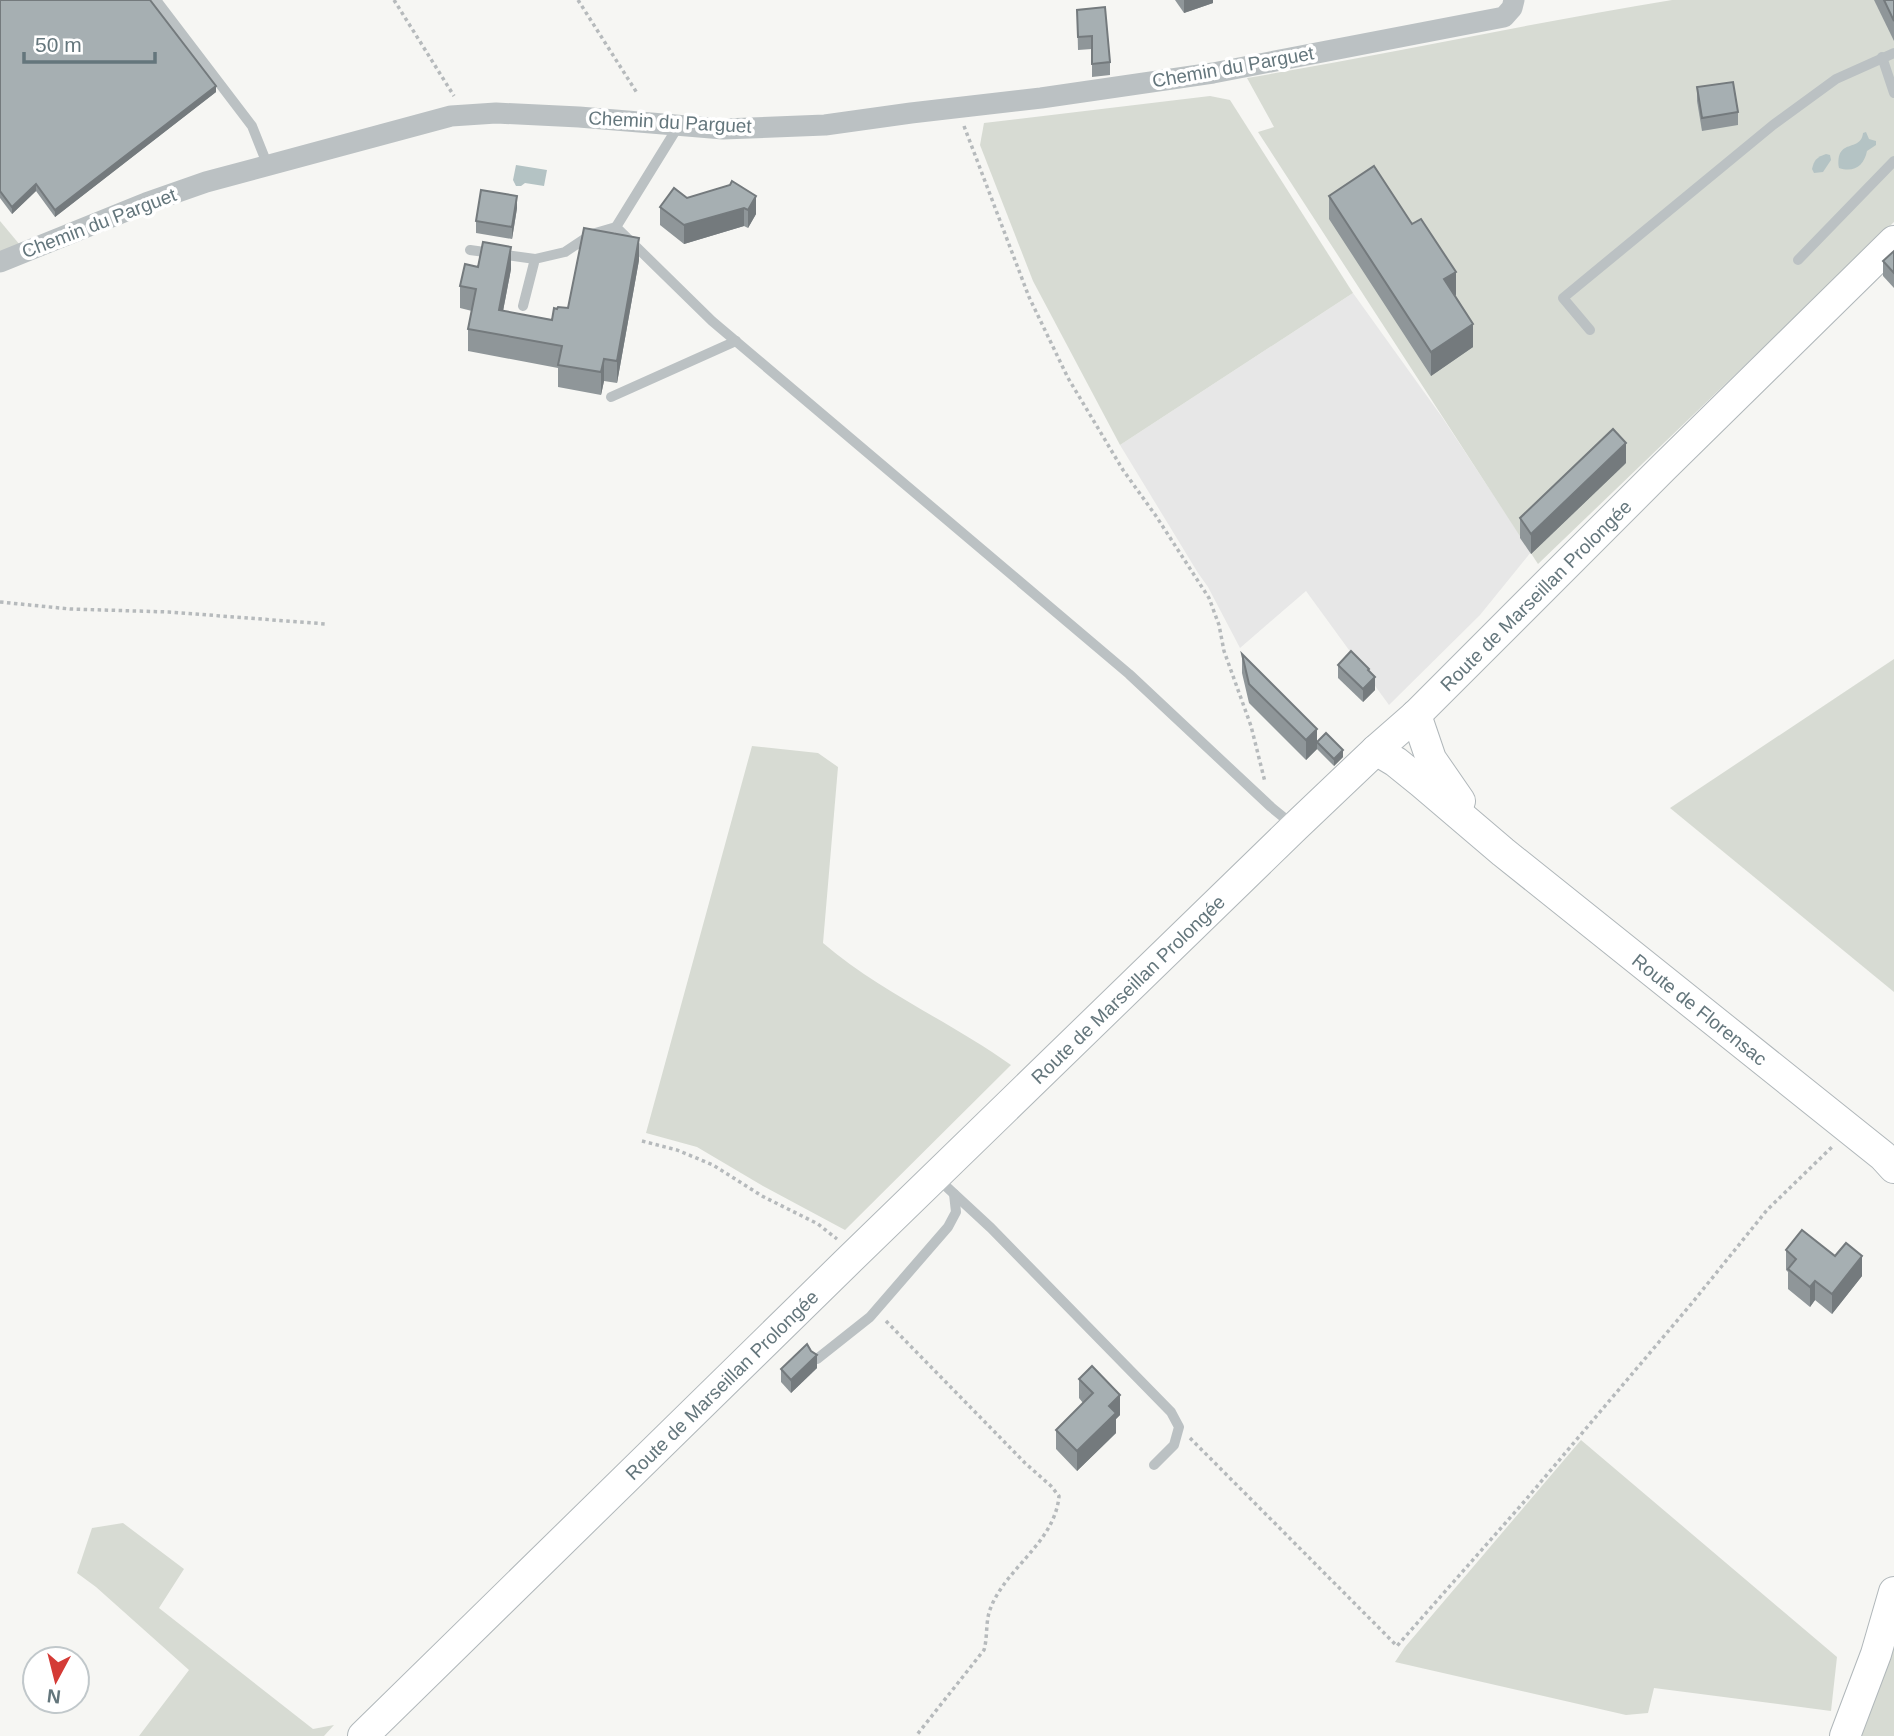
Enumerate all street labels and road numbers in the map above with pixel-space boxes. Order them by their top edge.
street label: Chemin du Parguet [1151,42,1316,92]
street label: Chemin du Parguet [588,107,753,137]
street label: Chemin du Parguet [19,184,180,262]
street label: Route de Marseillan Prolongée [1436,496,1635,695]
street label: Route de Marseillan Prolongée [1027,891,1229,1088]
street label: Route de Florensac [1628,949,1771,1069]
street label: Route de Marseillan Prolongée [621,1286,822,1484]

